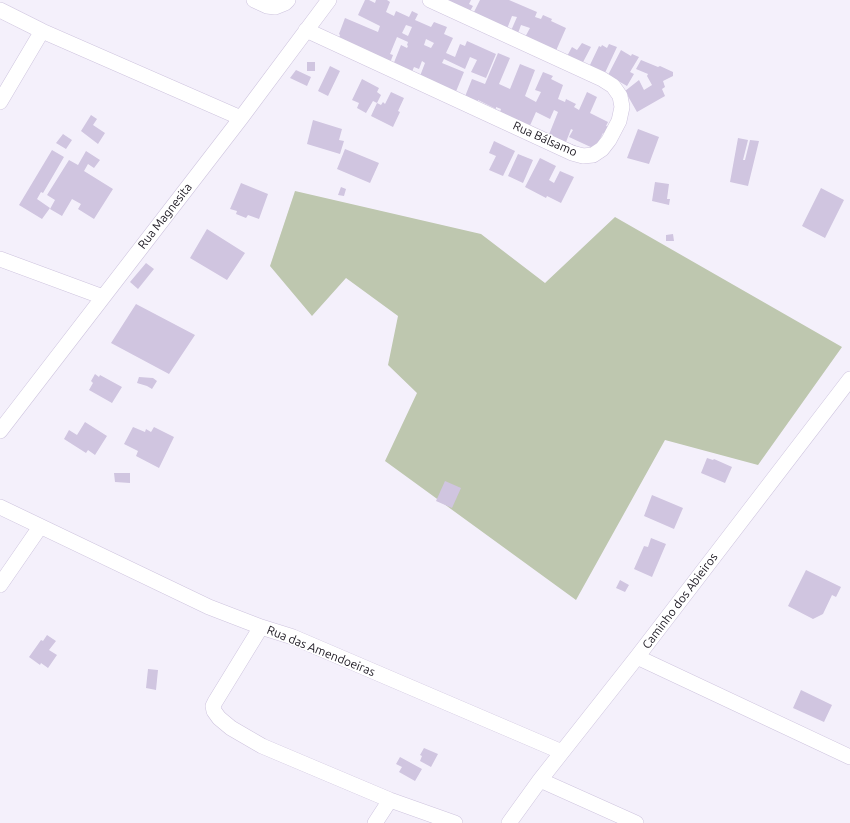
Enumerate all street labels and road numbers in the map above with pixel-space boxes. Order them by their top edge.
street label: Rua Bálsamo [511,118,579,160]
street label: Rua Magnesita [135,180,195,252]
street label: Caminho dos Abieiros [639,550,721,652]
street label: Rua das Amendoeiras [265,623,377,679]

